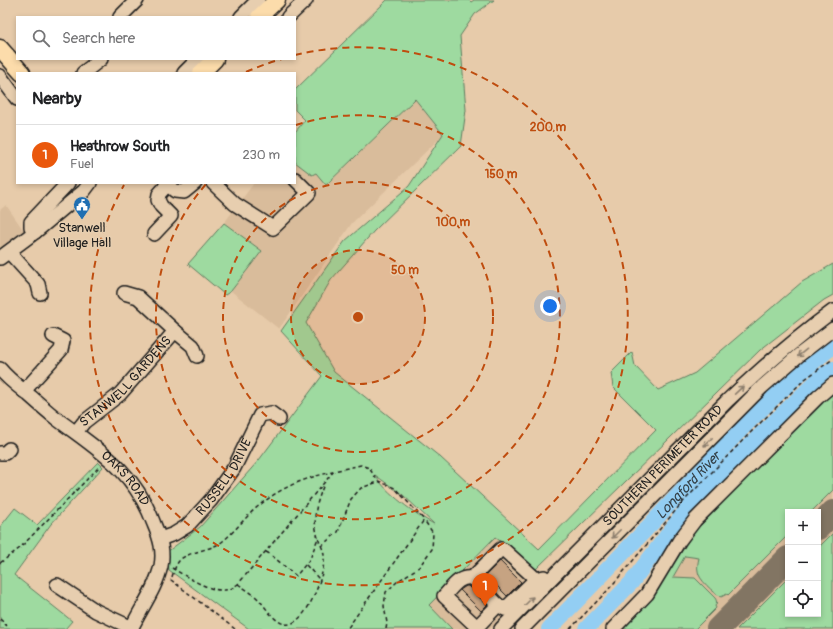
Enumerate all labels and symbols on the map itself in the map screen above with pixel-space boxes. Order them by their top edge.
text: 200 m [530,120,567,135]
text: 150 m [485,167,518,182]
public building icon: Stanwell Village Hall [72,195,92,220]
text: 100 m [436,215,471,230]
place label: Stanwell Village Hall [53,220,111,251]
text: 50 m [391,263,419,278]
your location [540,296,560,316]
centre of rings [351,310,365,324]
street label: STANWELL GARDENS [76,333,175,430]
one-way arrow [797,348,808,357]
one-way arrow [733,385,744,394]
street label: SOUTHERN PERIMETER ROAD [600,402,726,529]
street label: RUSSELL DRIVE [193,436,255,519]
one-way arrow [703,437,712,447]
water label: Longford River [652,446,725,522]
street label: OAKS ROAD [98,447,153,509]
one-way arrow [611,529,621,539]
pin: 1 [472,573,498,606]
one-way arrow [524,596,534,606]

